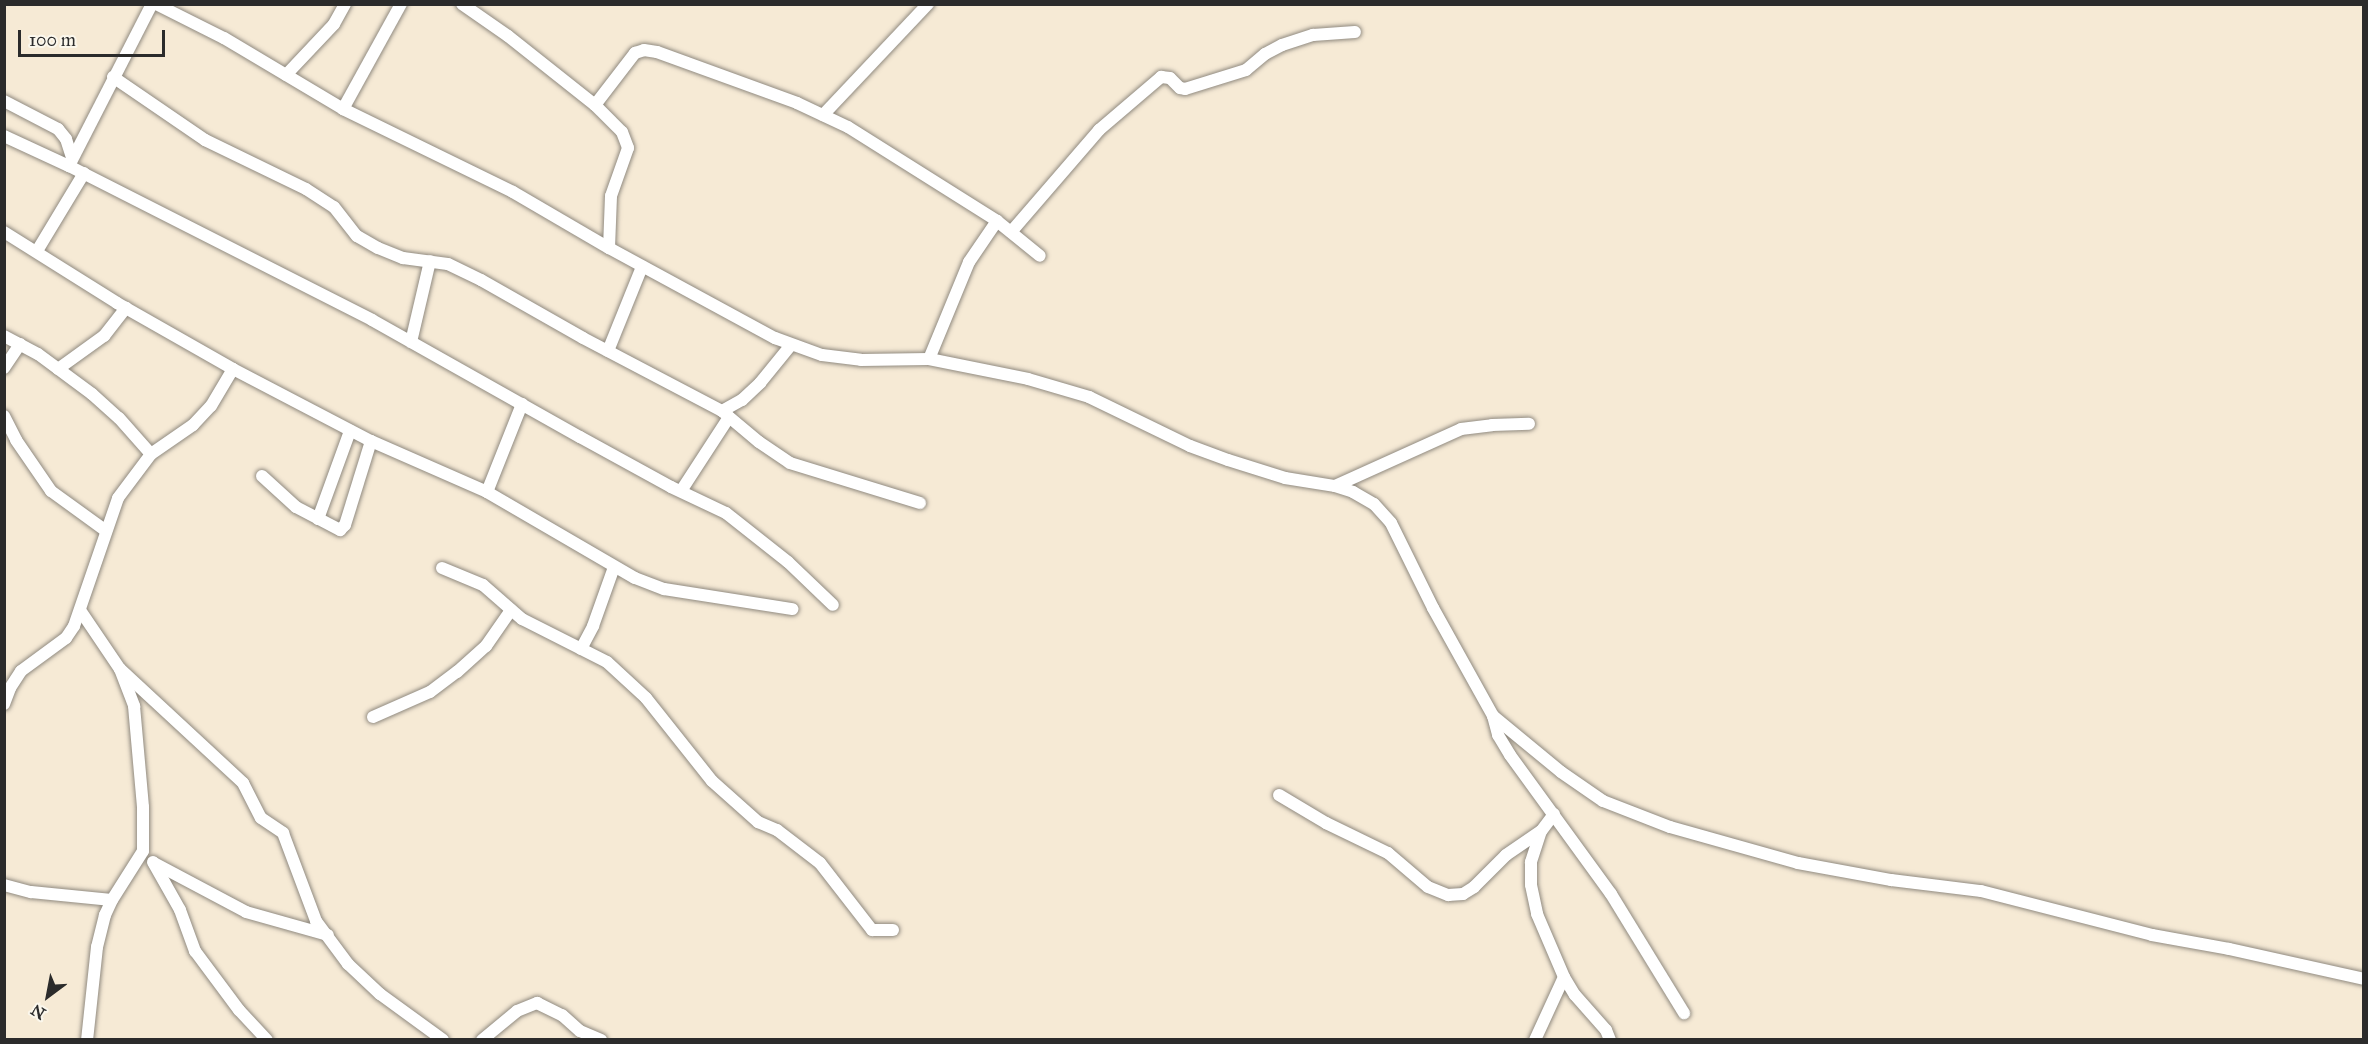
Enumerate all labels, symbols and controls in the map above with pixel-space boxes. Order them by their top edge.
scale bar [21,18,168,56]
text: 100 m [29,29,76,51]
north arrow [18,966,78,1026]
text: N [27,1000,49,1023]

